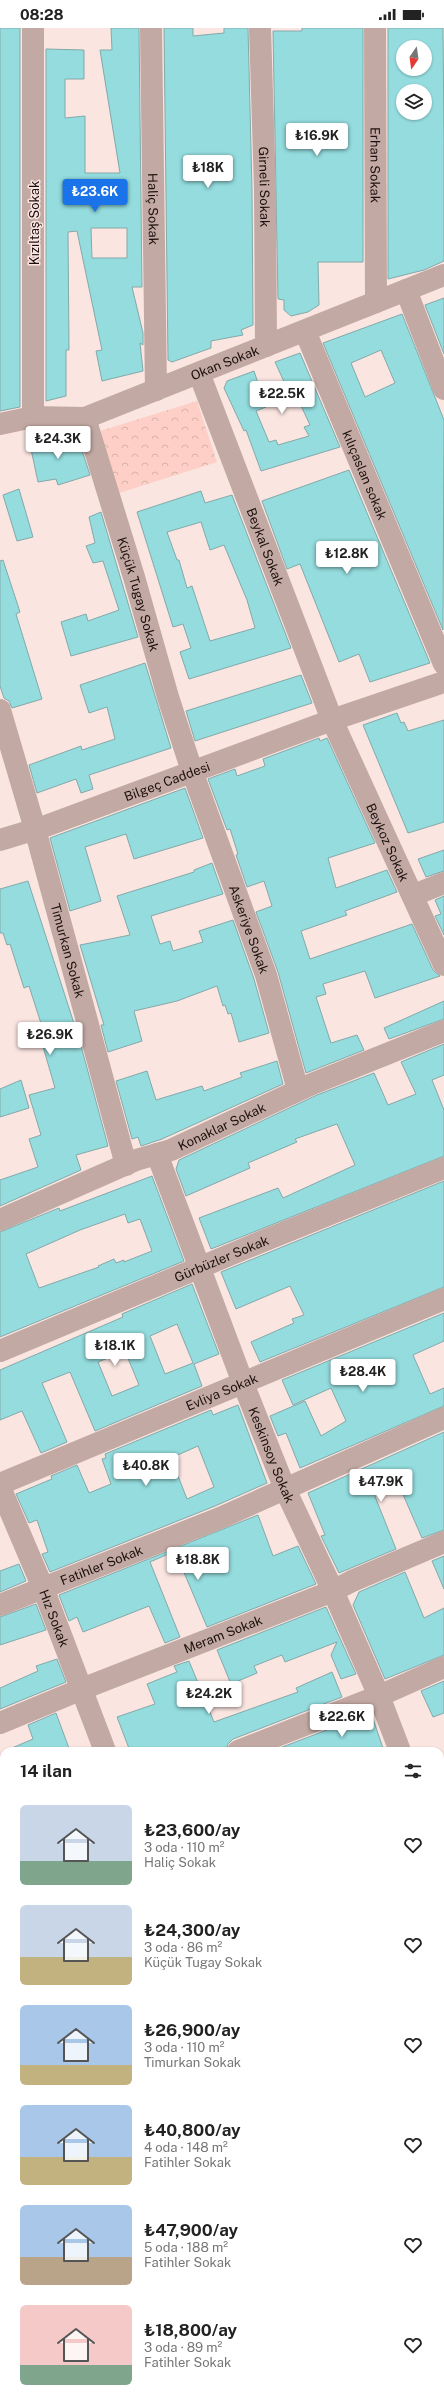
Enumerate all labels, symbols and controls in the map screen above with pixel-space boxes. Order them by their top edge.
text: 08:28 [20,6,64,23]
north arrow [396,40,432,76]
map controls [396,40,432,120]
button: layers [396,84,432,120]
pin: ₺16.9K [284,123,350,157]
street label: Erhan Sokak [367,127,383,203]
text: ₺16.9K [295,128,339,143]
street label: Girneli Sokak [256,146,272,227]
pin: ₺18K [184,155,232,189]
text: ₺18K [192,160,224,175]
street label: Haliç Sokak [145,173,161,245]
pin: ₺23.6K [62,179,128,213]
street label: Kızıltaş Sokak [27,181,42,265]
text: ₺23.6K [72,184,118,199]
street label: Okan Sokak [188,343,261,383]
pin: ₺22.5K [249,381,315,415]
text: ₺22.5K [259,386,305,401]
pin: ₺24.3K [25,426,91,460]
street label: kılıçaslan sokak [339,428,390,522]
text: ₺24.3K [35,431,81,446]
street label: Beykal Sokak [243,506,287,588]
street label: Küçük Tugay Sokak [114,535,162,653]
pin: ₺12.8K [314,541,380,575]
text: ₺12.8K [325,546,369,561]
street label: Bilgeç Caddesi [122,759,212,804]
street label: Beykoz Sokak [363,801,412,884]
street label: Askeriye Sokak [226,883,272,976]
street label: Timurkan Sokak [47,902,87,1000]
pin: ₺26.9K [17,1022,83,1056]
text: ₺26.9K [27,1027,73,1042]
street label: Konaklar Sokak [176,1100,268,1154]
street label: Gürbüzler Sokak [172,1233,271,1285]
pin: ₺18.1K [82,1333,148,1367]
text: ₺18.1K [94,1338,136,1353]
pin: ₺28.4K [330,1359,396,1393]
text: ₺28.4K [340,1364,386,1379]
street label: Evliya Sokak [184,1371,260,1414]
street label: Keskinsoy Sokak [245,1405,297,1505]
pin: ₺40.8K [113,1453,179,1487]
text: ₺40.8K [123,1458,169,1473]
pin: ₺47.9K [348,1469,414,1503]
text: ₺47.9K [358,1474,404,1489]
street label: Fatihler Sokak [58,1542,145,1588]
pin: ₺18.8K [165,1547,231,1581]
text: ₺18.8K [176,1552,220,1567]
street label: Hız Sokak [36,1587,72,1649]
street label: Meram Sokak [182,1612,264,1657]
pin: ₺24.2K [176,1681,242,1715]
text: ₺24.2K [186,1686,232,1701]
pin: ₺22.6K [309,1704,375,1738]
text: ₺22.6K [319,1709,365,1724]
icon: filters [402,1760,424,1782]
text: 14 ilan [20,1761,72,1781]
text: ₺23,600/ay [144,1820,240,1840]
icon: home [52,1821,100,1869]
icon: heart [402,1834,424,1856]
text: 3 oda · 110 m² [144,1840,224,1855]
text: Haliç Sokak [144,1855,216,1870]
text: ₺24,300/ay [144,1920,240,1940]
icon: home [52,1921,100,1969]
icon: heart [402,1934,424,1956]
text: 3 oda · 86 m² [144,1940,222,1955]
text: Küçük Tugay Sokak [144,1955,262,1970]
text: ₺26,900/ay [144,2020,240,2040]
icon: home [52,2021,100,2069]
icon: heart [402,2034,424,2056]
text: 3 oda · 110 m² [144,2040,224,2055]
text: Timurkan Sokak [144,2055,241,2070]
text: ₺40,800/ay [144,2120,241,2140]
icon: home [52,2121,100,2169]
icon: heart [402,2134,424,2156]
text: 4 oda · 148 m² [144,2140,228,2155]
text: Fatihler Sokak [144,2155,231,2170]
text: ₺47,900/ay [144,2220,238,2240]
icon: home [52,2221,100,2269]
icon: heart [402,2234,424,2256]
text: 5 oda · 188 m² [144,2240,228,2255]
text: Fatihler Sokak [144,2255,231,2270]
text: ₺18,800/ay [144,2320,237,2340]
icon: home [52,2321,100,2369]
icon: heart [402,2334,424,2356]
text: 3 oda · 89 m² [144,2340,222,2355]
text: Fatihler Sokak [144,2355,231,2370]

